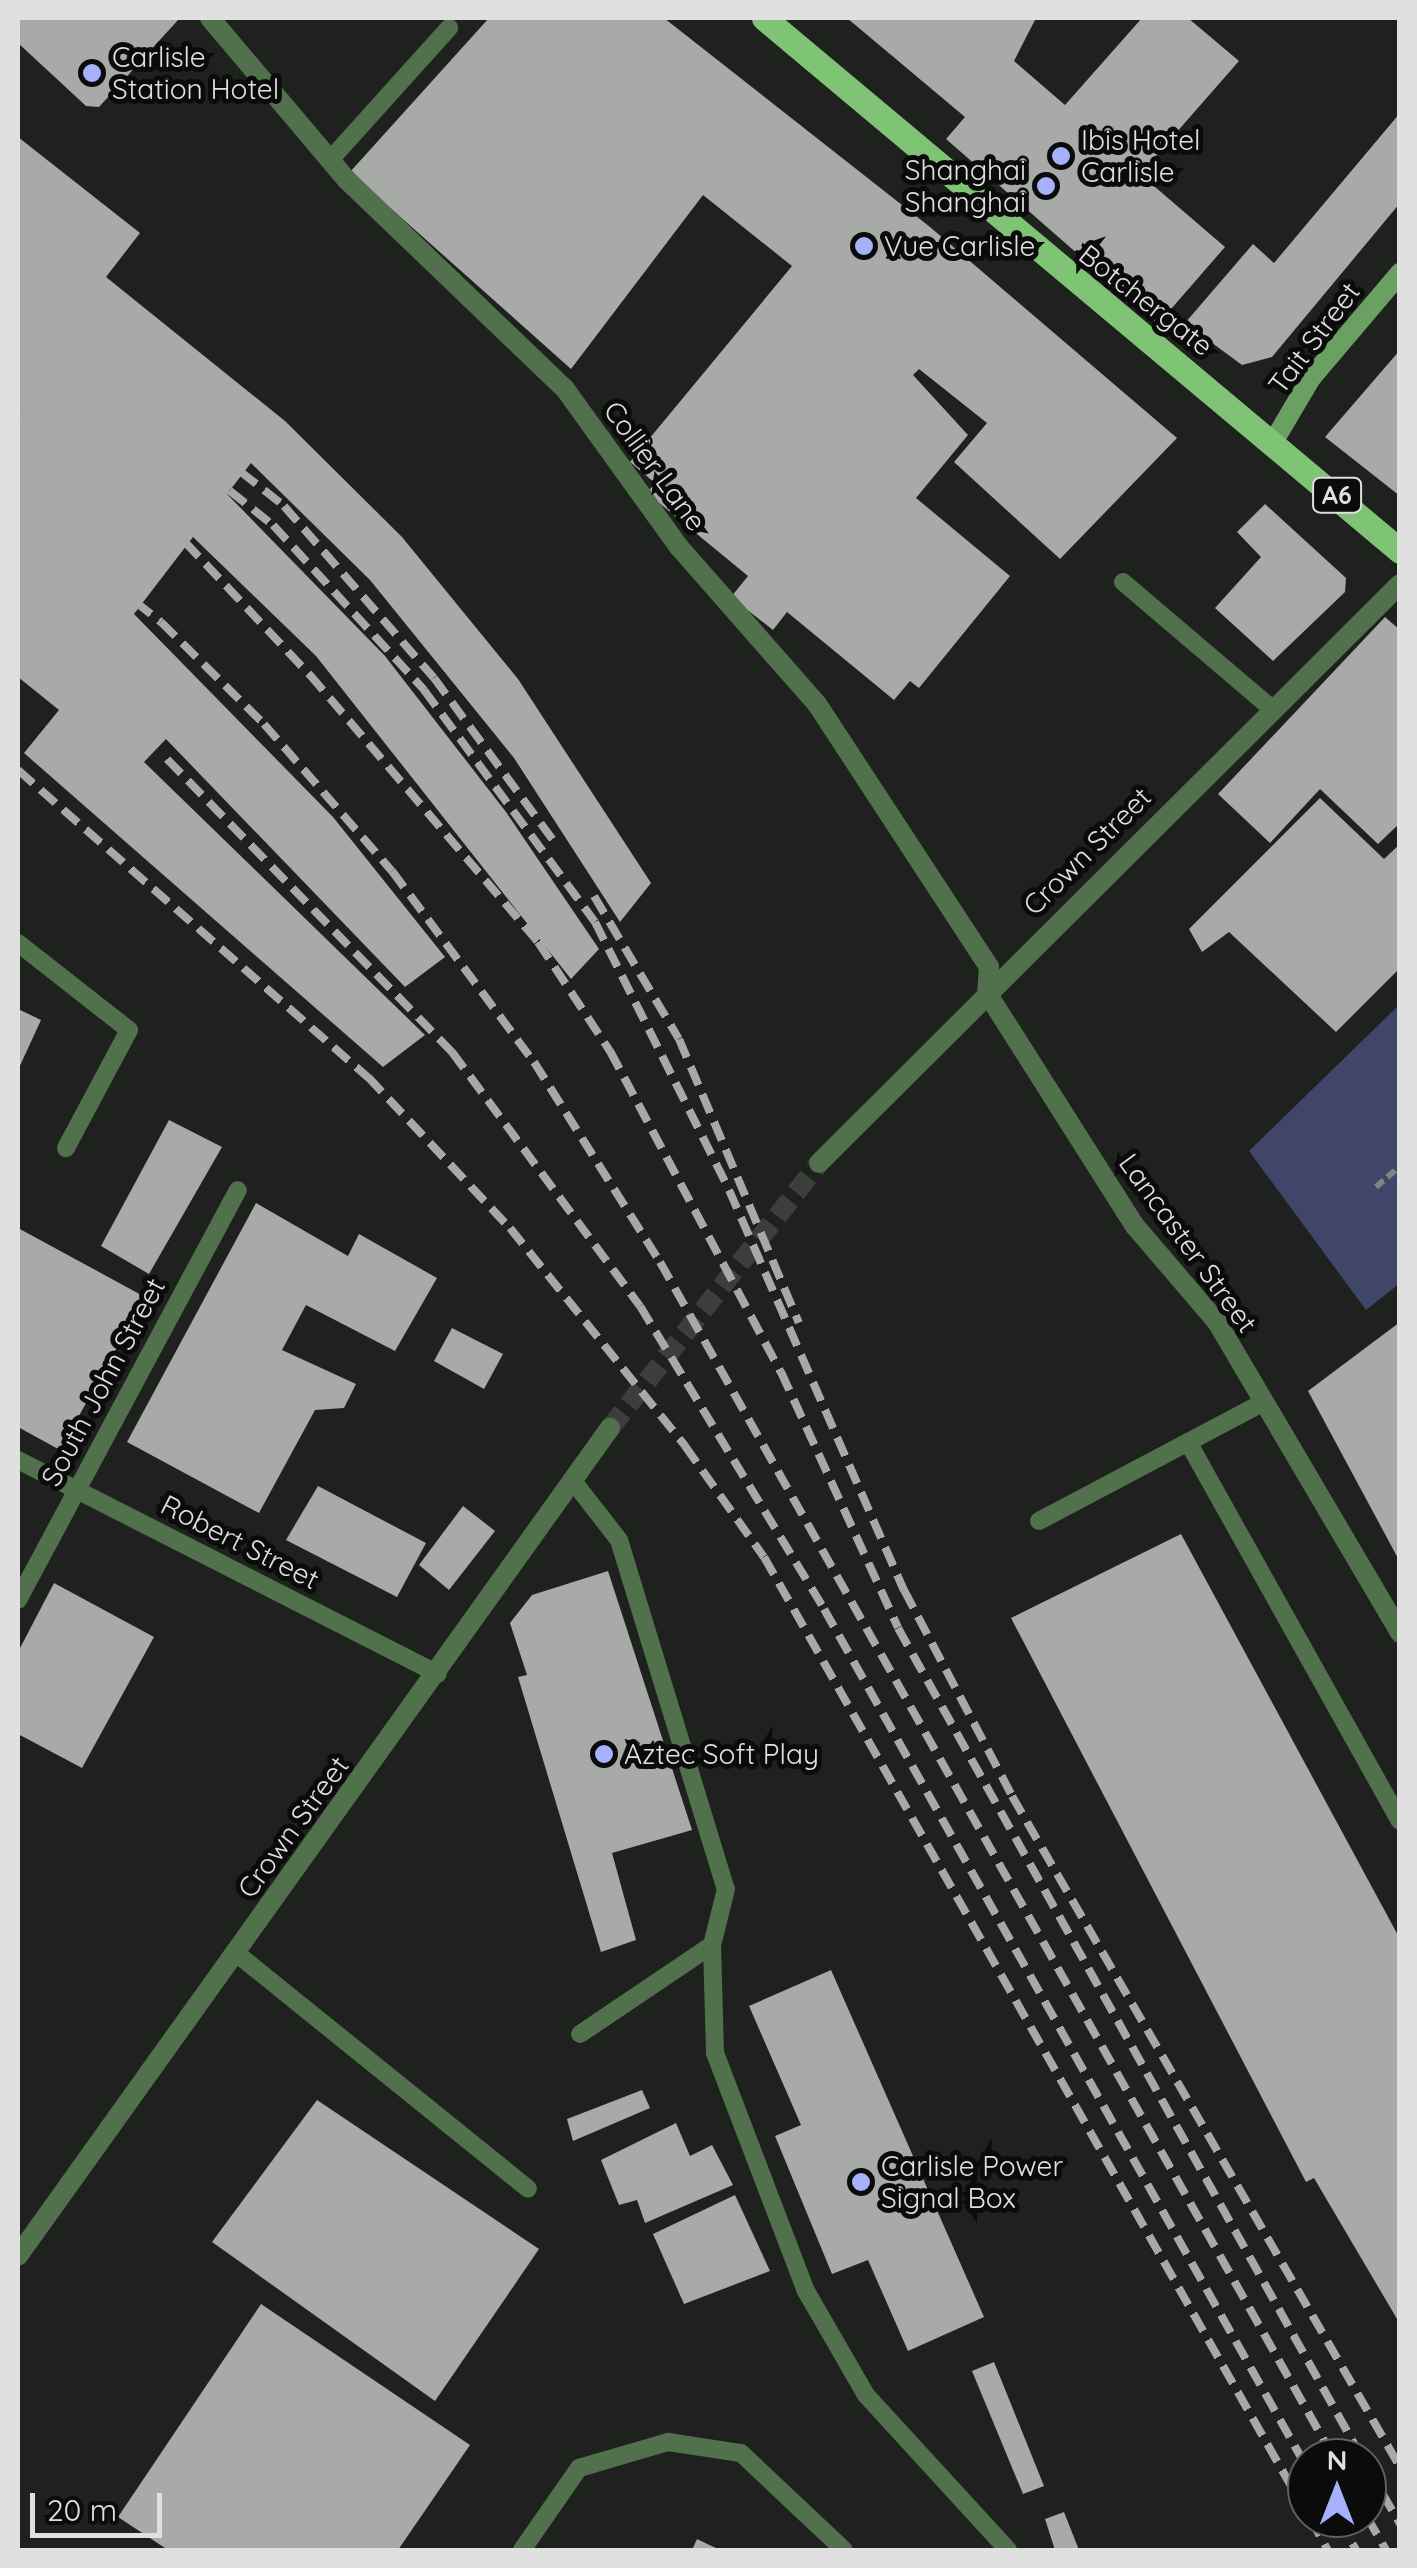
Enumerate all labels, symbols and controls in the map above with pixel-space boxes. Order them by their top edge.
place label: Carlisle Station Hotel [112,40,279,106]
marker: Carlisle Station Hotel [81,62,103,84]
place label: Ibis Hotel Carlisle [1081,123,1200,189]
marker: Ibis Hotel Carlisle [1050,145,1072,167]
place label: Shanghai Shanghai [905,153,1026,219]
marker: Shanghai Shanghai [1035,175,1057,197]
place label: Vue Carlisle [884,229,1035,263]
marker: Vue Carlisle [853,235,875,257]
street label: Botchergate [1072,237,1220,363]
street label: Tait Street [1261,276,1367,400]
street label: Collier Lane [597,395,713,537]
road number: A6 [1312,475,1362,515]
street label: Crown Street [1016,780,1158,922]
street label: Lancaster Street [1112,1147,1264,1339]
street label: South John Street [34,1272,172,1492]
street label: Robert Street [155,1488,325,1596]
place label: Aztec Soft Play [624,1737,819,1771]
marker: Aztec Soft Play [593,1743,615,1765]
street label: Crown Street [230,1750,356,1904]
place label: Carlisle Power Signal Box [881,2149,1063,2215]
marker: Carlisle Power Signal Box [850,2171,872,2193]
north arrow [1287,2438,1387,2538]
text: N [1327,2442,1347,2477]
scale bar [35,2473,168,2535]
text: 20 m [47,2491,117,2529]

